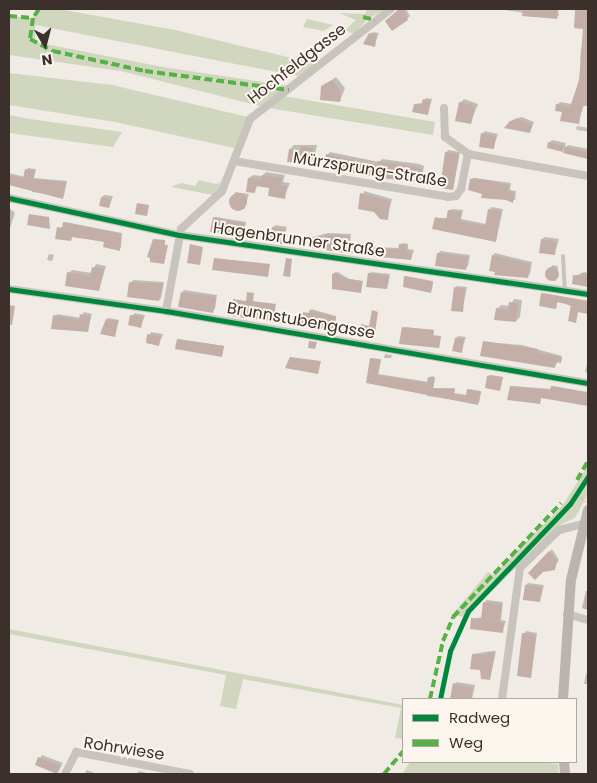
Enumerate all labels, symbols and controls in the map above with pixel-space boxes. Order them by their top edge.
north arrow [20,20,70,70]
street label: Hochfeldgasse [244,20,350,108]
text: N [40,49,54,70]
street label: Mürzsprung-Straße [292,148,448,192]
street label: Hagenbrunner Straße [212,218,386,262]
street label: Brunnstubengasse [225,299,377,343]
legend [402,698,577,763]
text: Radweg [449,707,510,728]
text: Weg [449,732,483,753]
street label: Rohrwiese [82,733,166,765]

